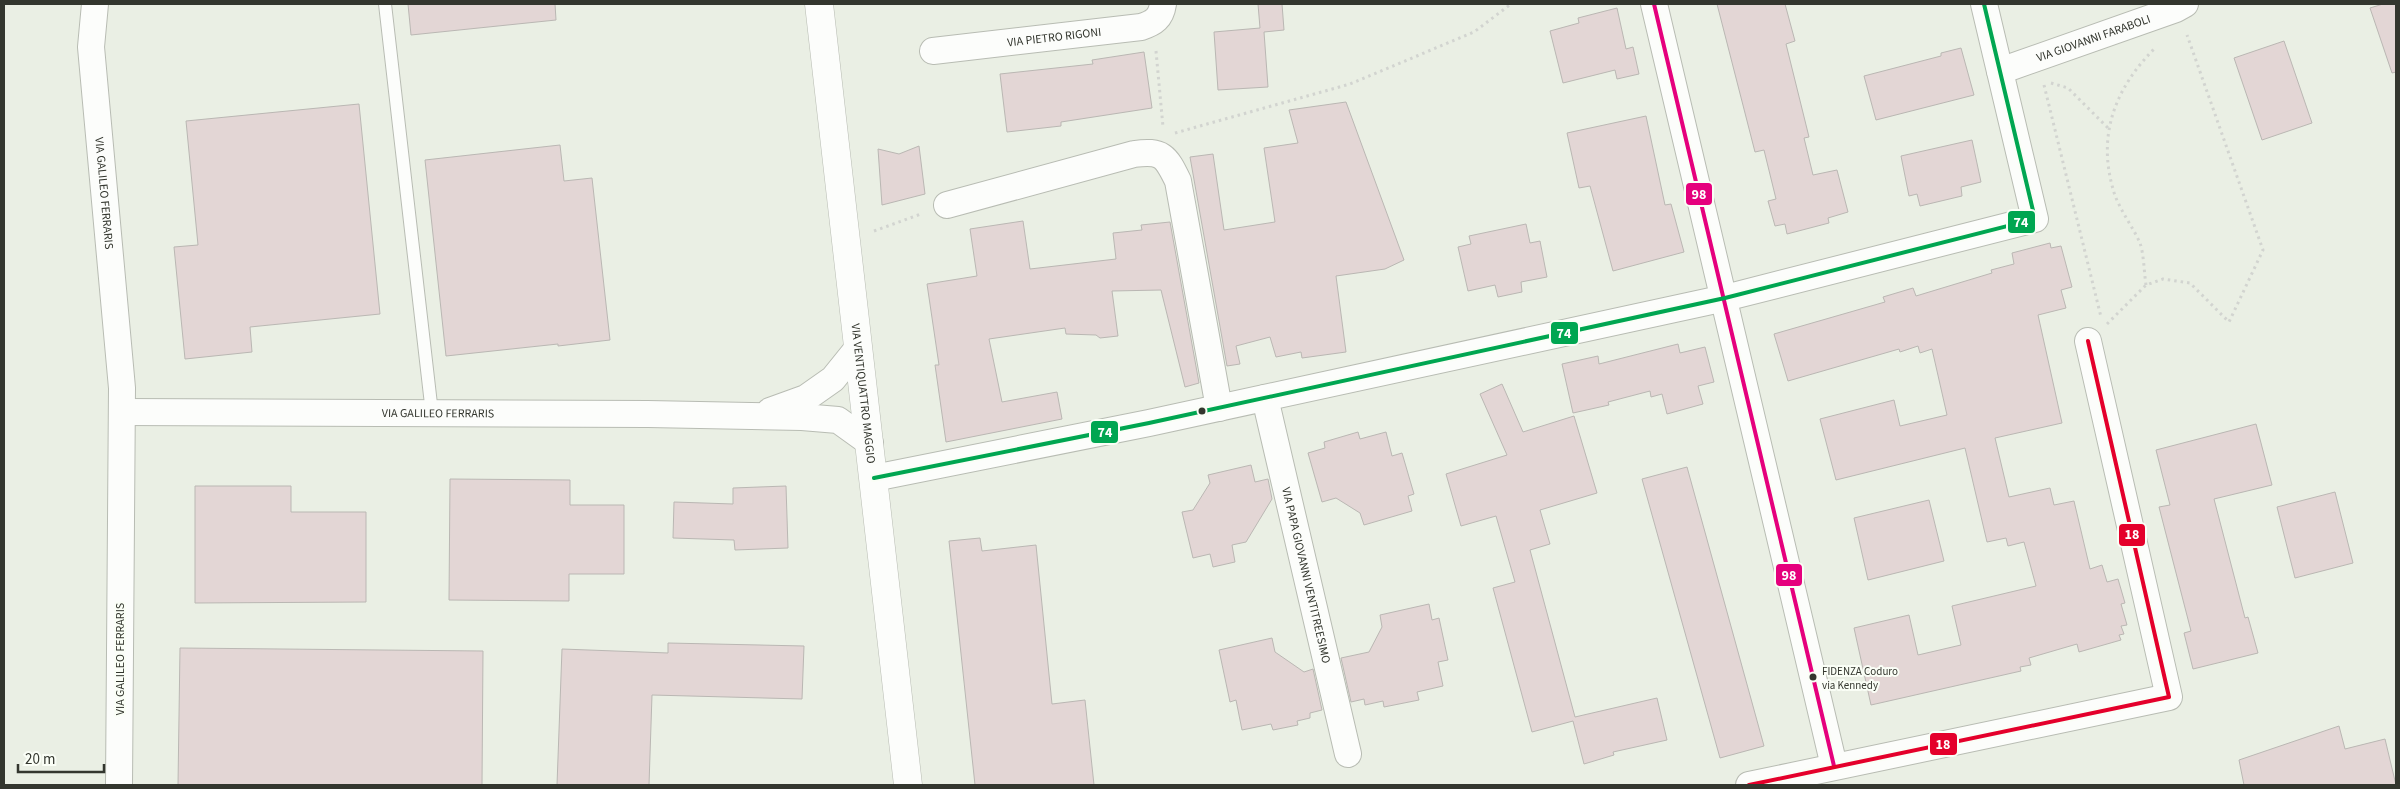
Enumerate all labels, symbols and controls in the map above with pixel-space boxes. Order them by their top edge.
street label: VIA GIOVANNI FARABOLI [2034,11,2153,66]
street label: VIA PIETRO RIGONI [1006,24,1102,51]
street label: VIA GALILEO FERRARIS [90,136,117,250]
line badge: 98 [1685,182,1713,206]
text: 98 [1692,185,1706,205]
line badge: 74 [2007,210,2036,234]
text: 74 [2014,213,2029,233]
line badge: 74 [1550,321,1579,345]
street label: VIA VENTIQUATTRO MAGGIO [846,323,879,464]
text: 74 [1557,324,1572,344]
street label: VIA GALILEO FERRARIS [382,405,494,422]
unlabelled marker [1197,406,1207,416]
line badge: 74 [1090,420,1119,444]
text: 74 [1098,423,1113,443]
street label: VIA PAPA GIOVANNI VENTITREESIMO [1277,486,1335,665]
line badge: 18 [2118,523,2146,547]
text: 18 [2125,525,2139,545]
line badge: 98 [1775,563,1803,587]
text: 98 [1782,566,1796,586]
street label: VIA GALILEO FERRARIS [112,603,129,715]
place label: FIDENZA Coduro via Kennedy [1822,664,1898,693]
marker: FIDENZA Coduro via Kennedy [1808,672,1818,682]
line badge: 18 [1929,732,1958,756]
text: 18 [1936,735,1950,755]
scale bar [18,742,104,774]
text: 20 m [25,749,55,770]

